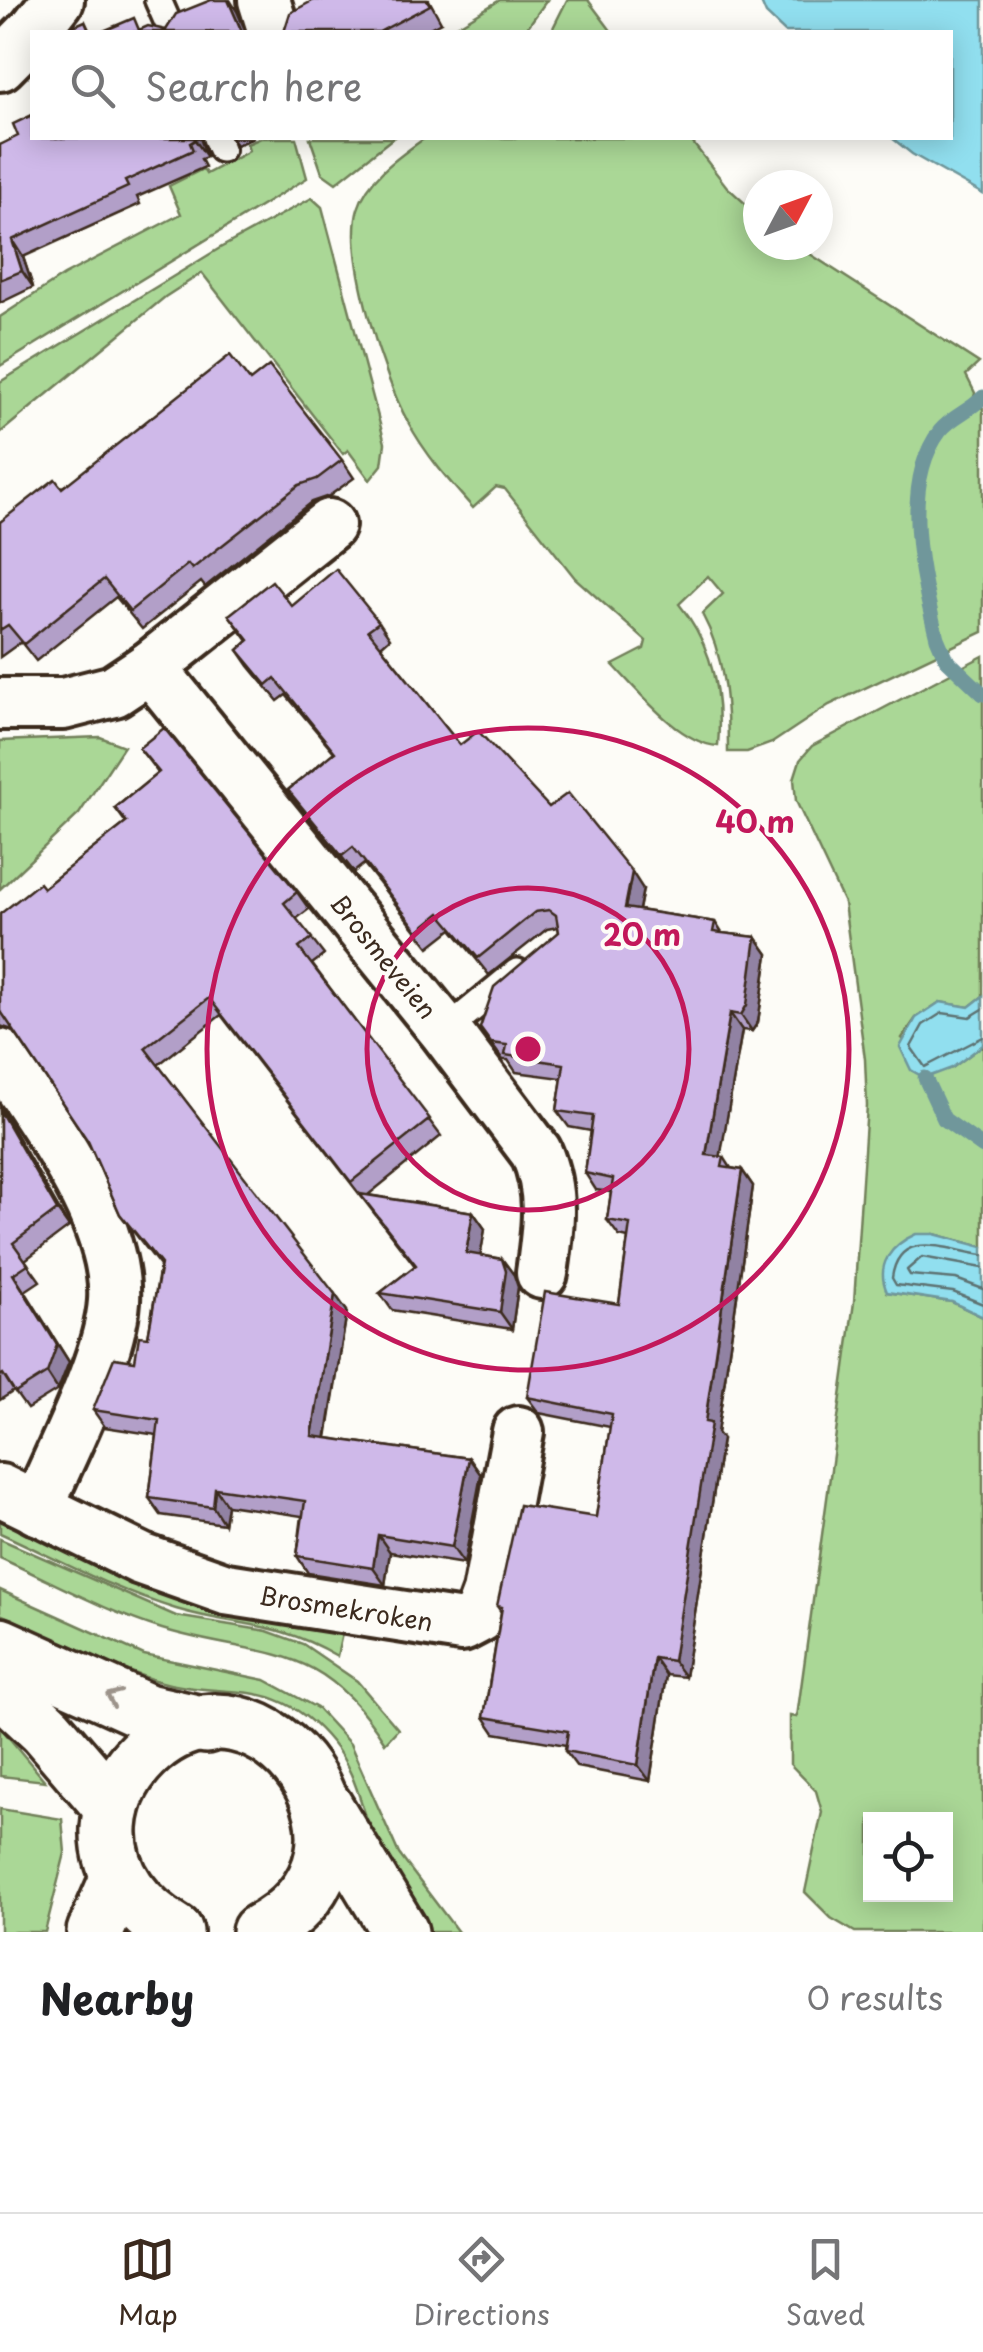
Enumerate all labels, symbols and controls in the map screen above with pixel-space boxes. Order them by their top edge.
search box [30,30,953,140]
text: Search here [145,57,362,114]
icon: search [65,58,120,113]
north arrow [743,170,833,260]
text: 40 m [715,798,795,843]
street label: Brosmeveien [322,885,446,1027]
text: 20 m [603,911,681,956]
centre of rings [510,1031,546,1067]
street label: Brosmekroken [256,1575,436,1641]
one-way arrow [105,1689,123,1709]
map controls [863,1812,953,1902]
button: locate [863,1812,953,1902]
text: Nearby [40,1966,194,2029]
text: 0 results [807,1973,943,2021]
tab: Map [118,2232,178,2335]
tab: Directions [414,2232,550,2335]
tab: Saved [786,2232,865,2335]

